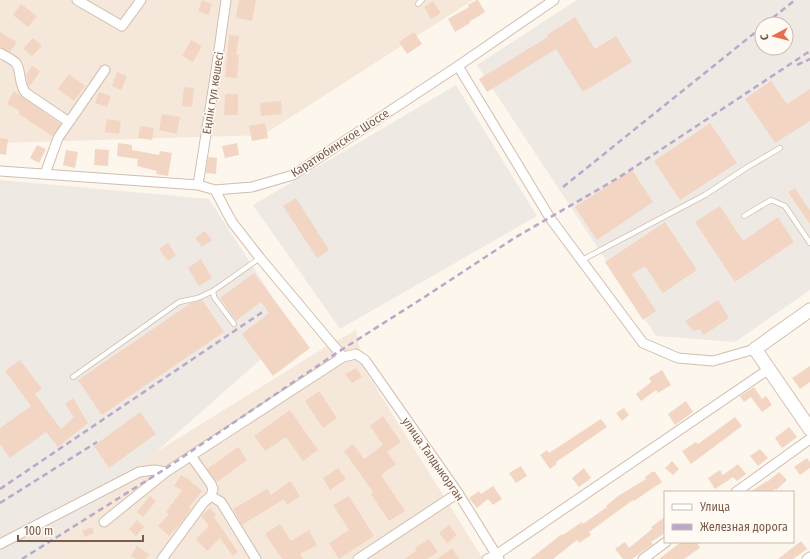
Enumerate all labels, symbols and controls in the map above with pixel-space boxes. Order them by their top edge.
north arrow [754,16,794,56]
text: С [758,33,771,41]
street label: Еңлік гүл көшесі [200,51,226,135]
street label: Каратюбинское Шоссе [288,106,392,180]
street label: улица Талдыкорган [399,415,467,503]
legend [664,491,794,543]
text: Улица [699,500,730,514]
scale bar [18,517,143,543]
text: Железная дорога [700,520,788,534]
text: 100 m [24,524,53,538]

